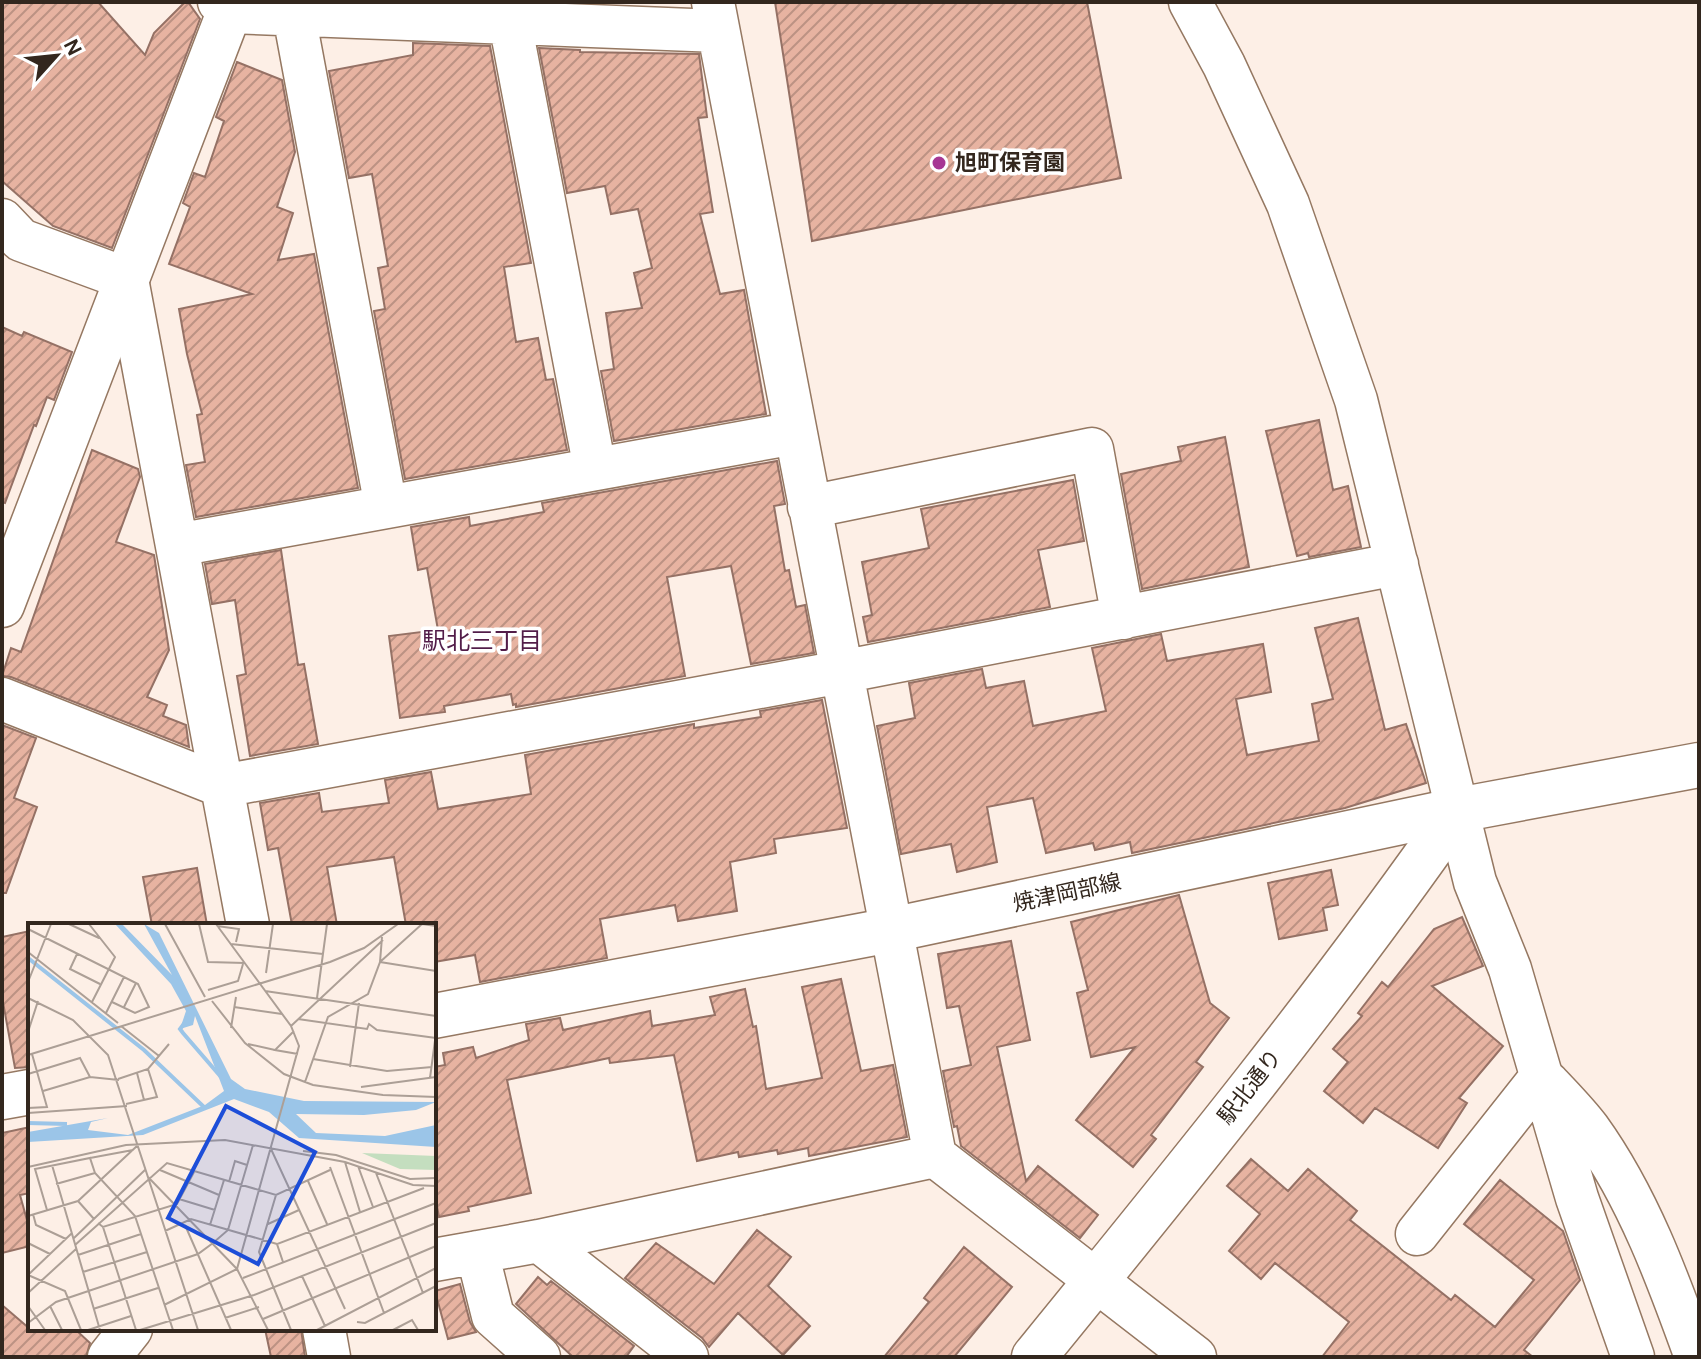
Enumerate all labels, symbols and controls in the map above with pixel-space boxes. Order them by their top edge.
north arrow [16,16,96,96]
text: N [58,34,88,60]
place label: 旭町保育園 [955,150,1065,176]
marker: 旭町保育園 [930,154,948,172]
district label: 駅北三丁目 [422,627,542,655]
street label: 焼津岡部線 [1010,869,1124,917]
inset map [28,923,436,1331]
street label: 駅北通り [1213,1044,1287,1130]

